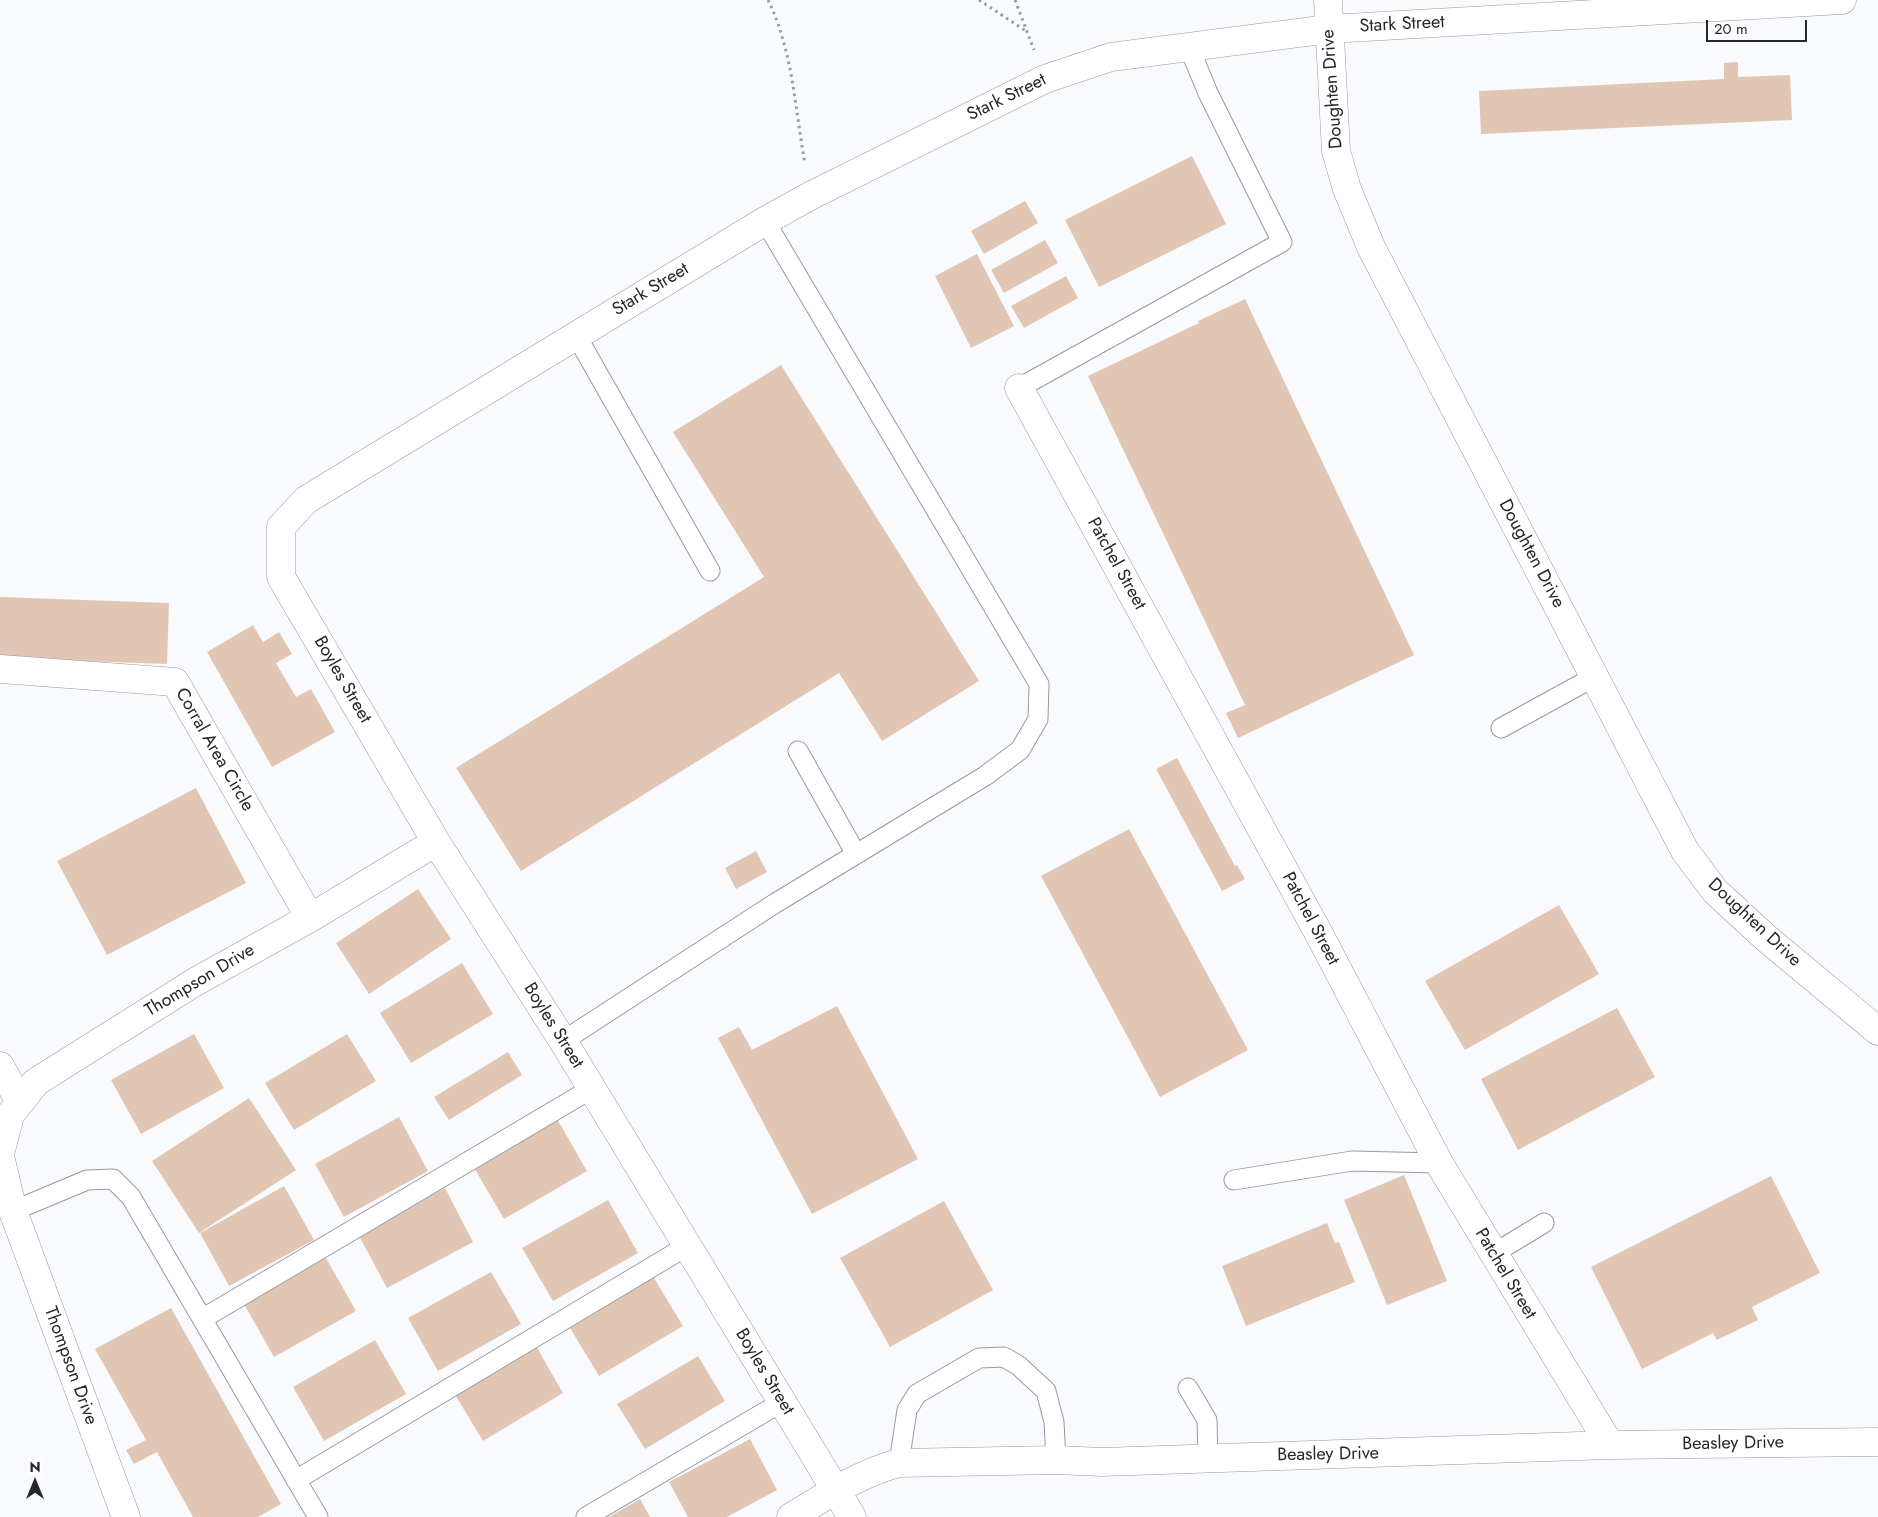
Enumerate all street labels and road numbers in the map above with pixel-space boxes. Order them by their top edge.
street label: Stark Street [1359,12,1445,38]
street label: Doughten Drive [1318,29,1348,149]
street label: Stark Street [964,70,1050,126]
street label: Stark Street [609,259,693,321]
street label: Doughten Drive [1493,496,1569,612]
street label: Patchel Street [1082,514,1150,614]
street label: Boyles Street [309,633,375,727]
street label: Corral Area Circle [170,685,258,815]
street label: Patchel Street [1276,869,1344,969]
street label: Doughten Drive [1703,874,1805,972]
street label: Thompson Drive [141,940,259,1022]
street label: Boyles Street [518,979,588,1073]
street label: Patchel Street [1469,1225,1541,1323]
street label: Thompson Drive [39,1304,101,1428]
street label: Boyles Street [730,1325,798,1419]
street label: Beasley Drive [1682,1432,1784,1456]
street label: Beasley Drive [1277,1443,1379,1467]

